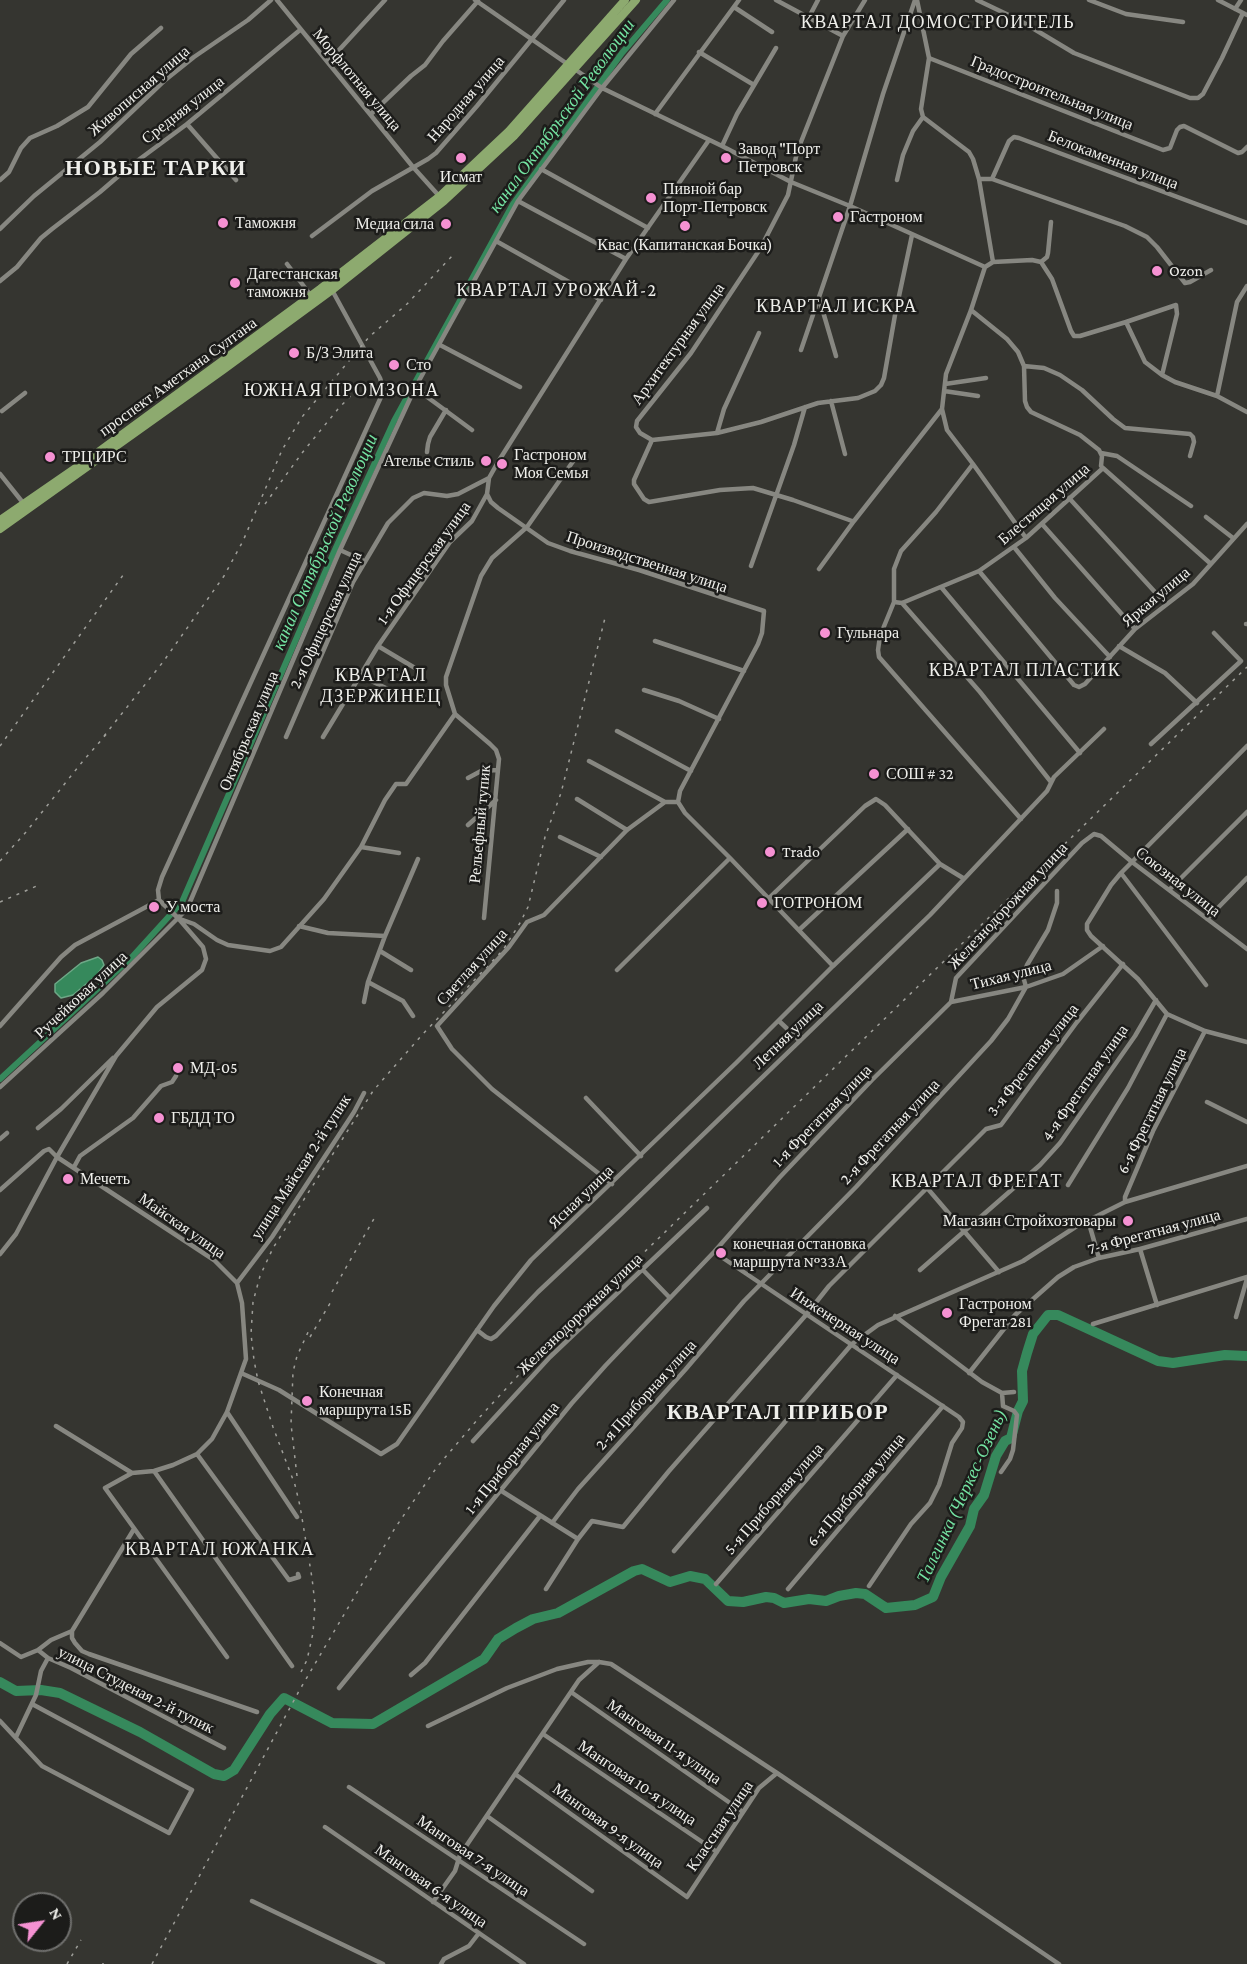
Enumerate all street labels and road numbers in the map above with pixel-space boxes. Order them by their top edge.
street label: Морфлотная улица [308,25,406,135]
street label: Живописная улица [84,42,194,140]
street label: Народная улица [423,52,509,146]
street label: Градостроительная улица [968,52,1136,134]
street label: Средняя улица [138,72,228,148]
street label: Белокаменная улица [1045,126,1181,194]
street label: Архитектурная улица [627,279,729,409]
street label: проспект Аметхана Султана [95,313,261,441]
street label: Блестящая улица [994,459,1094,549]
street label: 1-я Офицерская улица [373,498,475,628]
street label: Производственная улица [564,527,730,597]
street label: 2-я Офицерская улица [286,548,366,692]
street label: Яркая улица [1118,563,1194,631]
street label: Октябрьская улица [215,668,283,794]
street label: Рельефный тупик [465,764,495,884]
street label: Железнодорожная улица [944,839,1072,973]
street label: Союзная улица [1132,843,1224,921]
street label: Светлая улица [432,925,512,1009]
street label: Ручейковая улица [31,947,131,1043]
street label: Тихая улица [969,956,1053,994]
street label: Летняя улица [749,997,827,1073]
street label: 3-я Фрегатная улица [983,1000,1083,1120]
street label: 4-я Фрегатная улица [1038,1021,1132,1145]
street label: 6-я Фрегатная улица [1113,1045,1191,1177]
street label: 1-я Фрегатная улица [768,1061,876,1171]
street label: 2-я Фрегатная улица [836,1075,944,1189]
street label: улица Майская 2-й тупик [247,1091,355,1243]
street label: Ясная улица [544,1161,618,1233]
street label: Майская улица [135,1189,229,1263]
street label: 7-я Фрегатная улица [1085,1205,1223,1259]
street label: Железнодорожная улица [513,1249,647,1379]
street label: Инженерная улица [786,1283,904,1369]
street label: 2-я Приборная улица [591,1336,701,1454]
street label: 1-я Приборная улица [461,1398,563,1518]
street label: 6-я Приборная улица [803,1429,909,1551]
street label: 5-я Приборная улица [720,1439,828,1559]
street label: улица Студеная 2-й тупик [55,1642,217,1738]
street label: Манговая 11-я улица [603,1695,725,1789]
street label: Манговая 10-я улица [574,1736,700,1830]
street label: Классная улица [683,1777,757,1875]
street label: Манговая 9-я улица [549,1779,667,1873]
street label: Манговая 7-я улица [413,1811,533,1901]
street label: Манговая 6-я улица [371,1840,491,1932]

